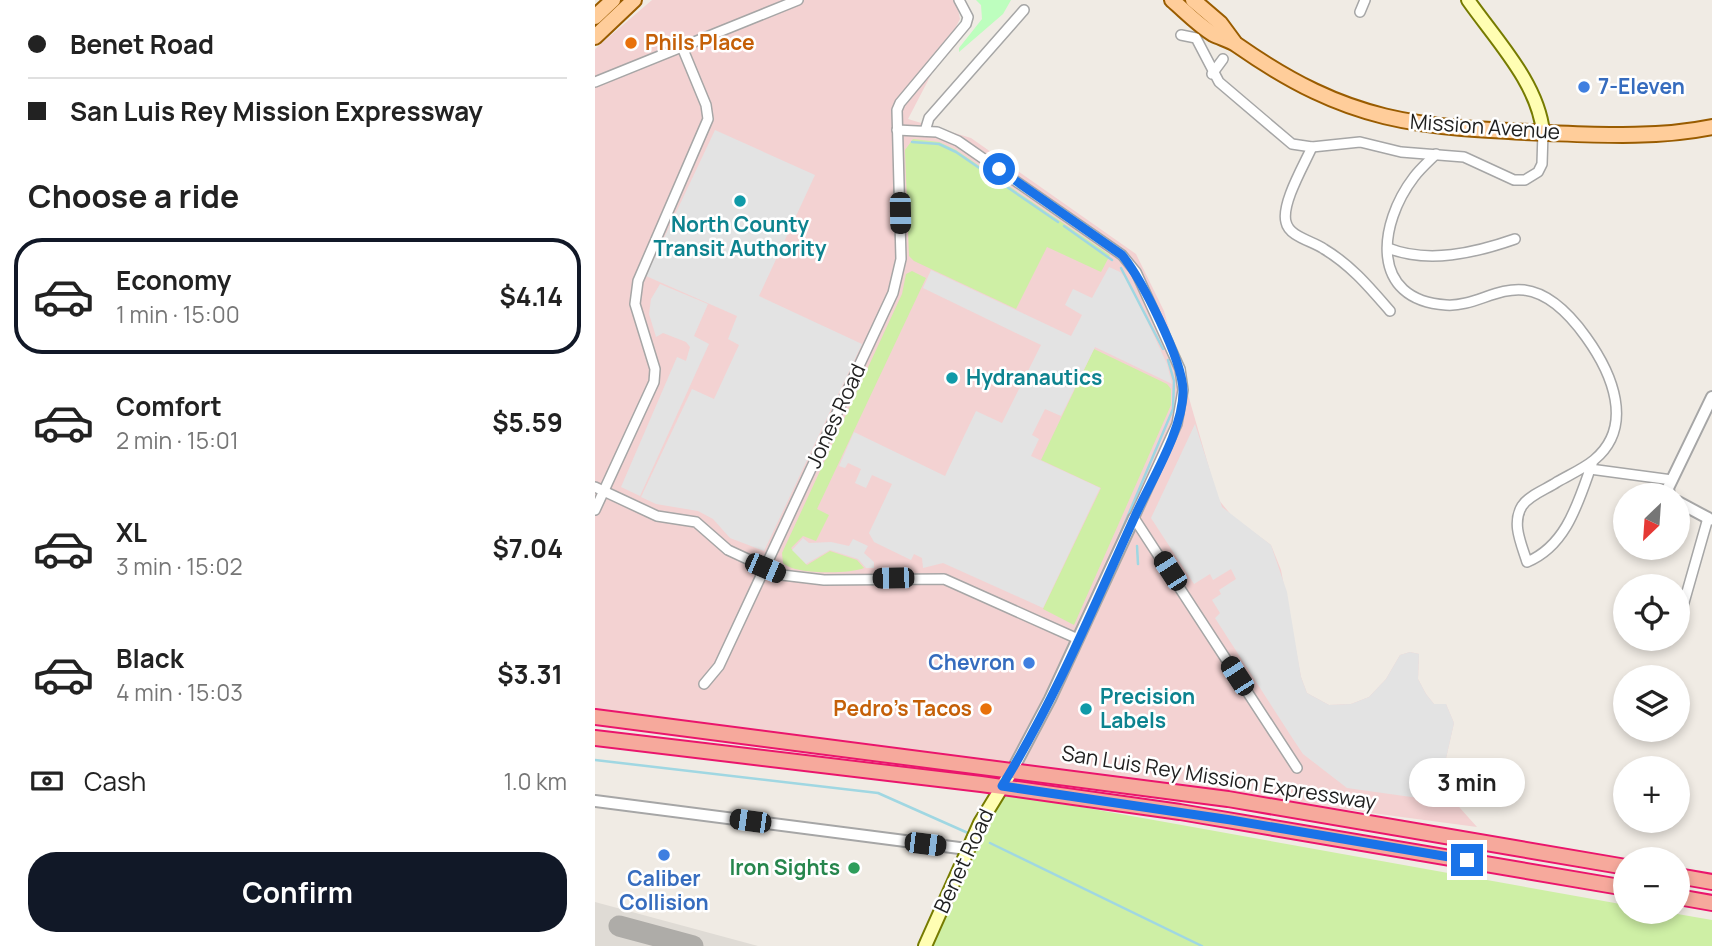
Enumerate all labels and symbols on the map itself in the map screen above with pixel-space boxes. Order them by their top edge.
place label: Phils Place [645,28,755,56]
marker: Phils Place [623,35,639,51]
place label: 7-Eleven [1598,72,1685,100]
marker: 7-Eleven [1576,79,1592,95]
street label: Mission Avenue [1409,107,1561,145]
route start [983,153,1015,185]
car [890,192,911,234]
marker: North County Transit Authority [732,193,748,209]
place label: North County Transit Authority [654,210,827,262]
street label: Jones Road [799,359,871,472]
place label: Hydranautics [966,363,1102,391]
marker: Hydranautics [944,370,960,386]
north arrow [1613,483,1691,560]
car [1150,548,1191,594]
car [742,550,789,586]
car [872,567,915,589]
place label: Chevron [928,648,1015,676]
car [1217,653,1258,699]
marker: Chevron [1021,655,1037,671]
place label: Precision Labels [1100,682,1195,734]
place label: Pedro's Tacos [833,694,972,722]
marker: Pedro's Tacos [978,701,994,717]
marker: Precision Labels [1078,701,1094,717]
street label: San Luis Rey Mission Expressway [1060,738,1378,816]
callout: 3 min [1409,758,1525,808]
street label: Benet Road [927,804,999,917]
car [728,808,773,834]
car [903,831,948,857]
route end [1451,844,1483,876]
marker: Caliber Collision [656,847,672,863]
place label: Iron Sights [729,853,840,881]
marker: Iron Sights [846,860,862,876]
place label: Caliber Collision [619,864,709,916]

